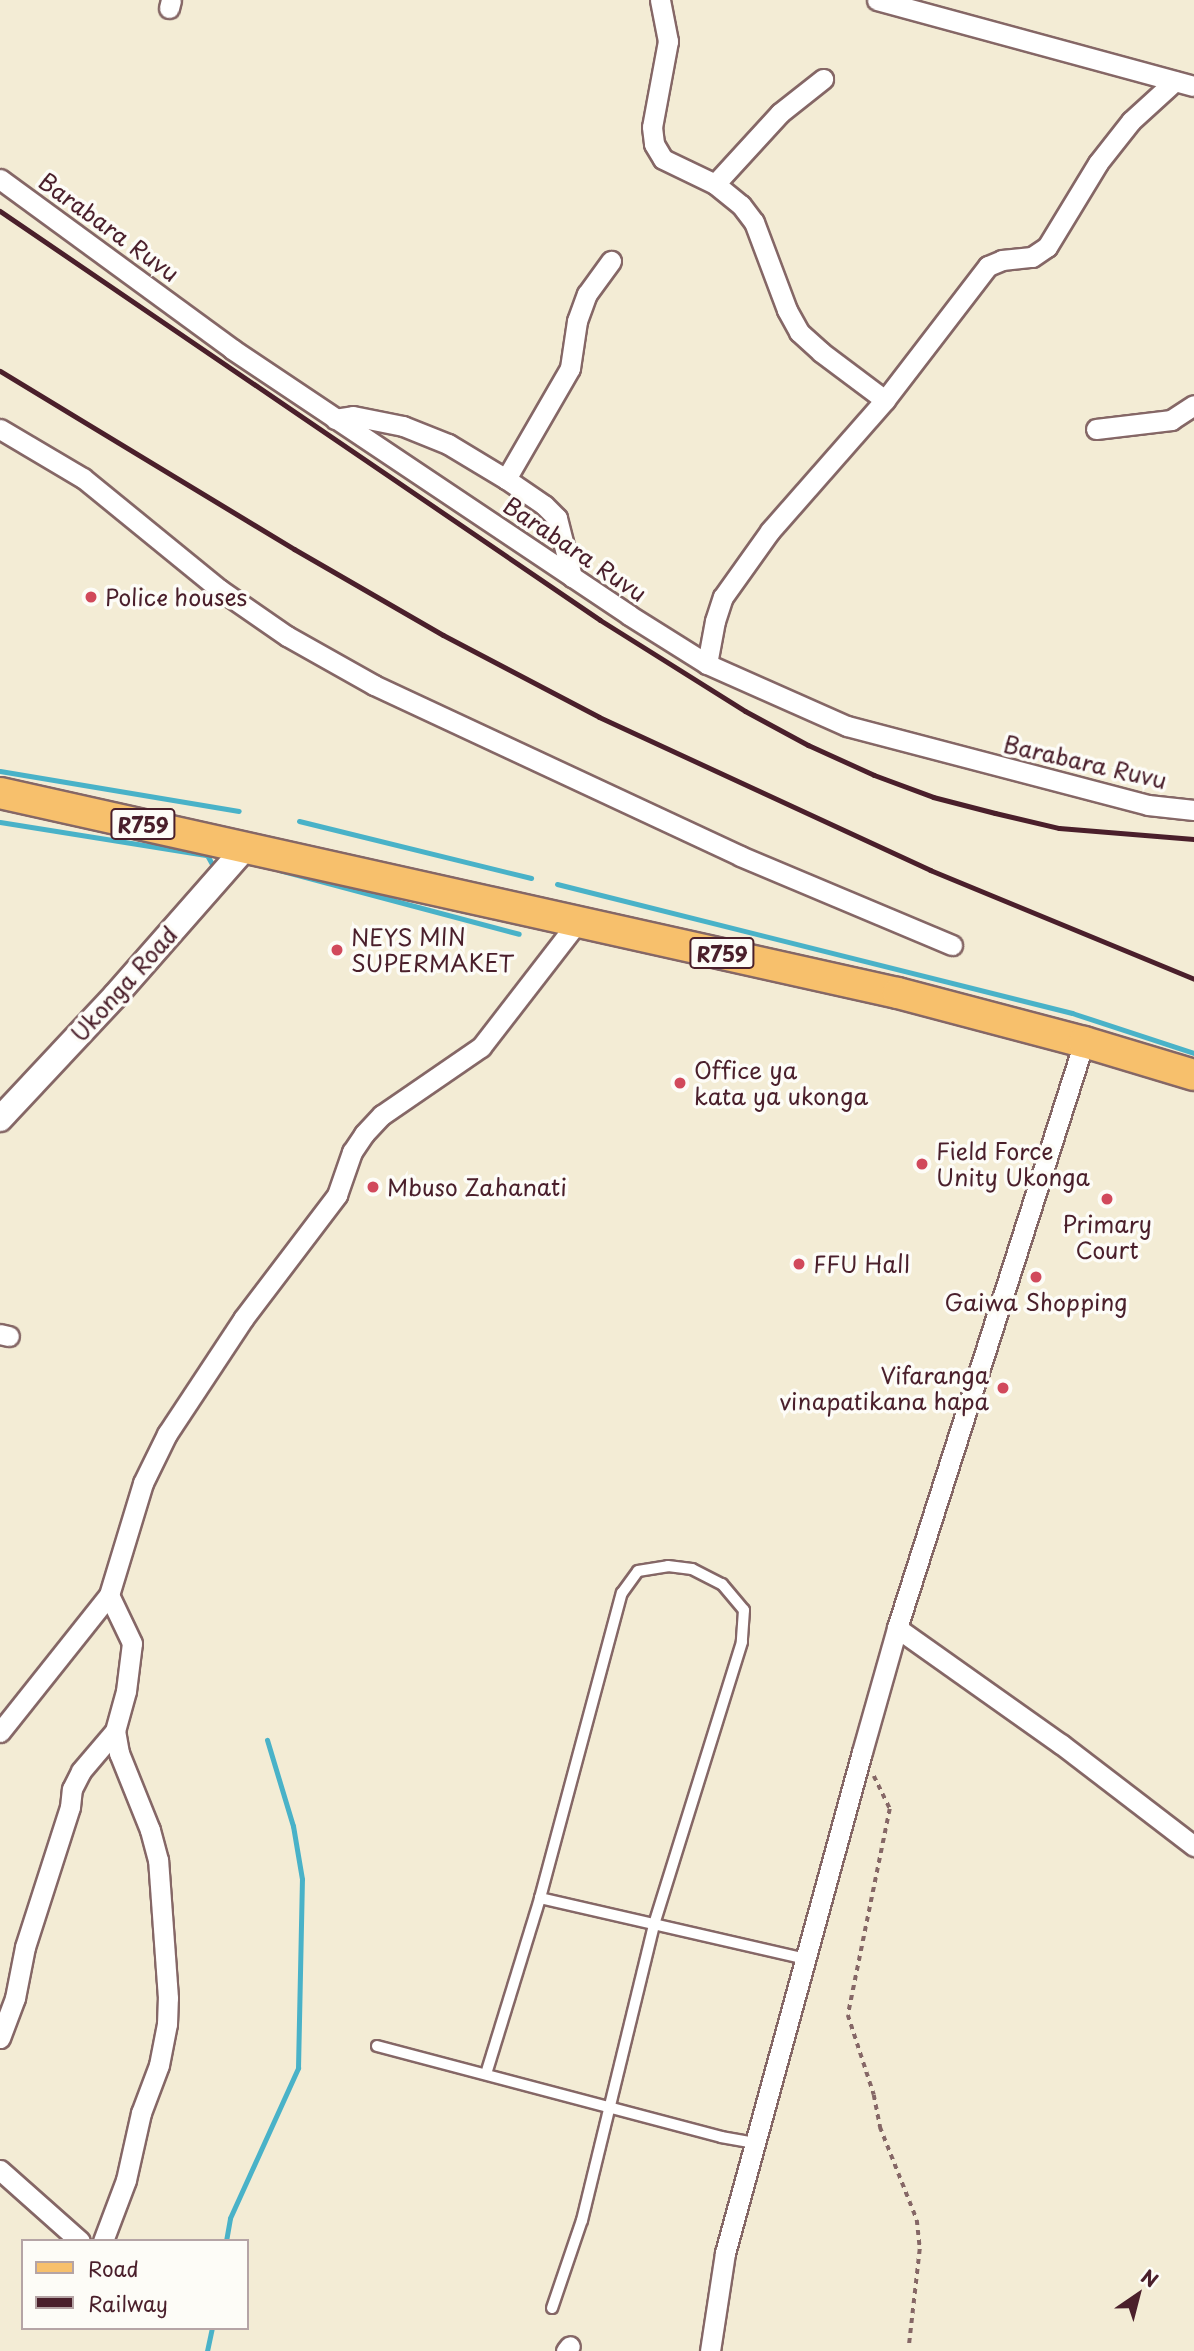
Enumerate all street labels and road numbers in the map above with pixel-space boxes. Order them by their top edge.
street label: Barabara Ruvu [33,167,185,287]
street label: Barabara Ruvu [498,491,652,607]
street label: Barabara Ruvu [1000,730,1170,794]
road number: R759 [110,806,176,842]
street label: Ukonga Road [64,920,184,1048]
road number: R759 [689,936,755,970]

